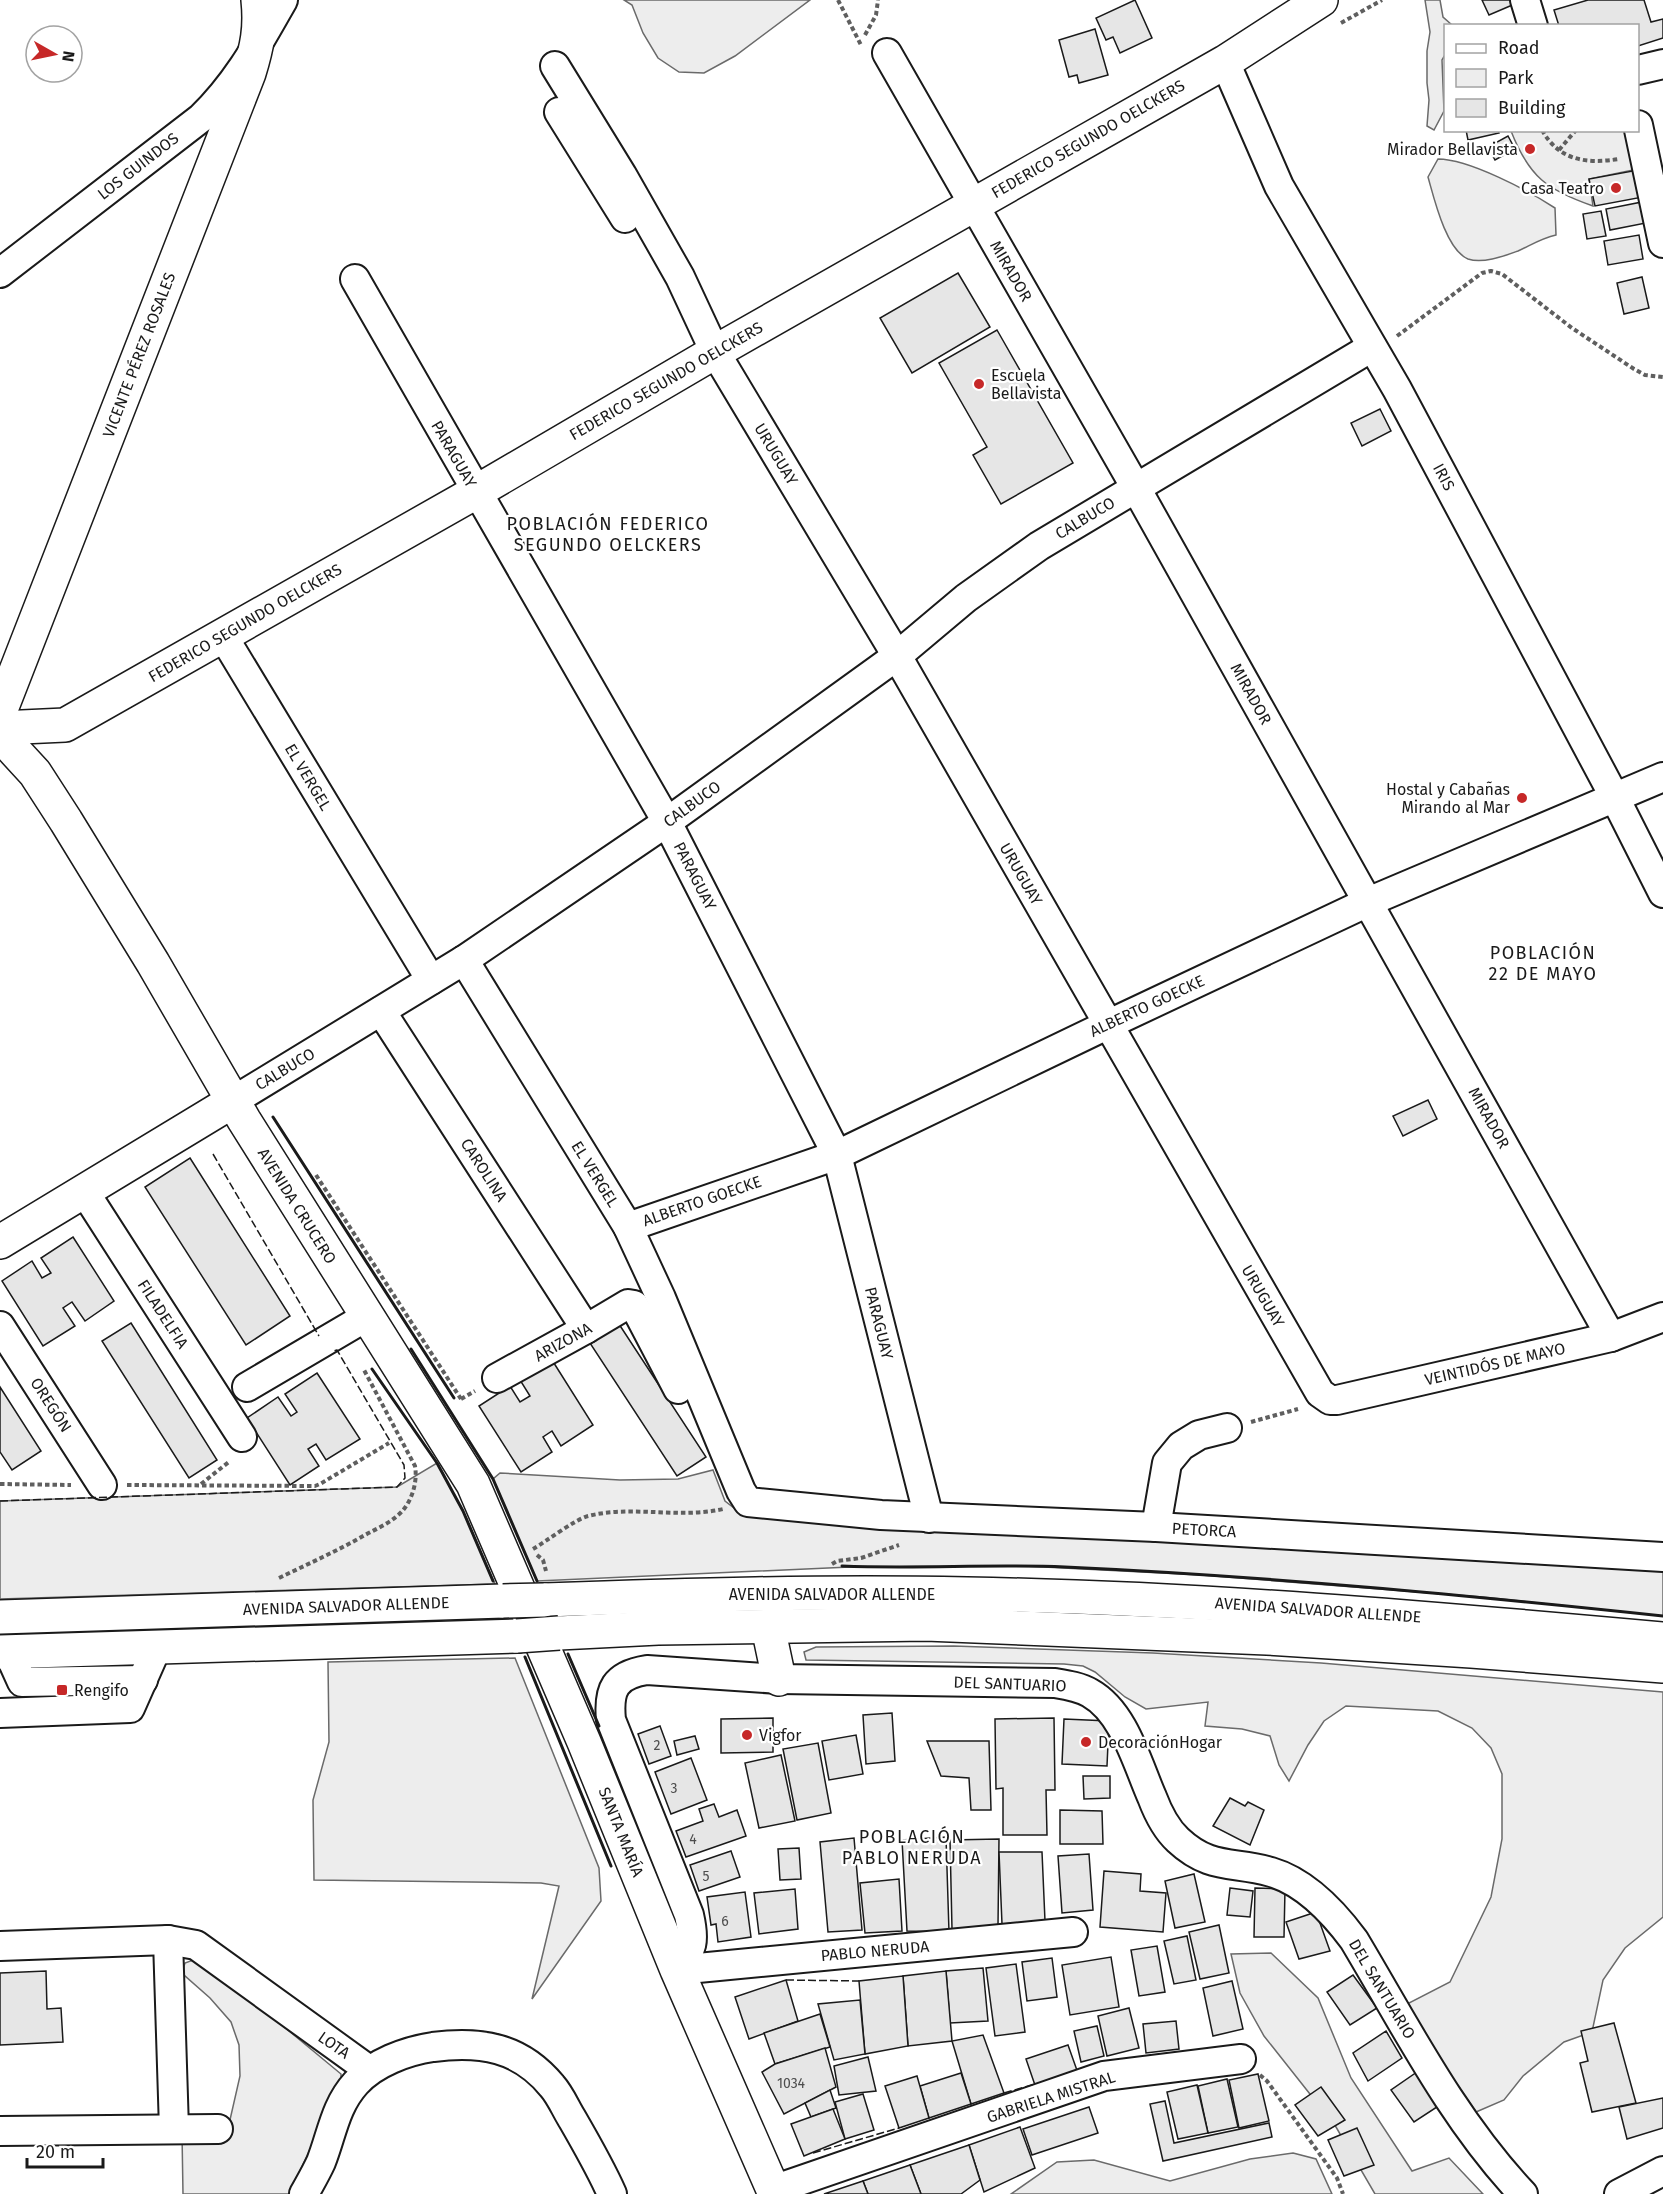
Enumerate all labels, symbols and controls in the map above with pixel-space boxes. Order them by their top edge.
north arrow [24,24,84,84]
legend [1444,24,1639,132]
text: Road [1498,37,1540,59]
text: N [58,50,79,63]
text: Park [1498,67,1534,89]
street label: FEDERICO SEGUNDO OELCKERS [988,76,1188,202]
text: Building [1498,97,1566,119]
street label: LOS GUINDOS [94,128,183,204]
place label: Mirador Bellavista [1387,140,1518,159]
marker: Mirador Bellavista [1523,142,1537,156]
place label: Casa Teatro [1521,179,1604,198]
marker: Casa Teatro [1609,181,1623,195]
street label: MIRADOR [986,237,1036,305]
street label: VICENTE PÉREZ ROSALES [98,269,179,440]
street label: FEDERICO SEGUNDO OELCKERS [566,318,766,444]
place label: Escuela Bellavista [991,366,1061,403]
marker: Escuela Bellavista [972,377,986,391]
street label: PARAGUAY [427,417,481,491]
street label: URUGUAY [750,420,802,488]
street label: IRIS [1429,460,1459,494]
street label: CALBUCO [1052,493,1118,543]
district label: POBLACIÓN FEDERICO SEGUNDO OELCKERS [507,513,709,556]
street label: FEDERICO SEGUNDO OELCKERS [145,560,345,686]
street label: MIRADOR [1226,660,1276,728]
street label: EL VERGEL [281,740,335,814]
street label: CALBUCO [660,777,724,831]
place label: Hostal y Cabañas Mirando al Mar [1386,780,1511,817]
marker: Hostal y Cabañas Mirando al Mar [1515,791,1529,805]
street label: PARAGUAY [670,839,720,913]
street label: URUGUAY [996,840,1046,909]
district label: POBLACIÓN 22 DE MAYO [1489,942,1597,985]
street label: ALBERTO GOECKE [1087,971,1207,1041]
street label: CALBUCO [252,1044,318,1094]
street label: MIRADOR [1464,1084,1514,1152]
street label: CAROLINA [457,1135,512,1206]
street label: EL VERGEL [567,1137,623,1211]
street label: AVENIDA CRUCERO [254,1145,340,1267]
street label: ALBERTO GOECKE [640,1172,764,1230]
street label: URUGUAY [1238,1262,1288,1331]
street label: FILADELFIA [134,1276,193,1353]
street label: PARAGUAY [861,1285,897,1361]
street label: ARIZONA [531,1318,596,1366]
street label: VEINTIDÓS DE MAYO [1423,1338,1567,1389]
street label: OREGÓN [26,1374,76,1436]
street label: PETORCA [1171,1519,1237,1541]
street label: AVENIDA SALVADOR ALLENDE [729,1585,935,1604]
street label: AVENIDA SALVADOR ALLENDE [242,1593,450,1619]
street label: AVENIDA SALVADOR ALLENDE [1214,1593,1422,1627]
street label: DEL SANTUARIO [953,1673,1067,1695]
place label: Rengifo [74,1681,129,1700]
marker: Rengifo [55,1683,69,1697]
place label: Vigfor [759,1726,802,1745]
marker: Vigfor [740,1728,754,1742]
place label: DecoraciónHogar [1098,1733,1223,1752]
marker: DecoraciónHogar [1079,1735,1093,1749]
house number: 2 [654,1737,661,1754]
house number: 3 [671,1780,678,1797]
street label: SANTA MARÍA [594,1784,649,1880]
district label: POBLACIÓN PABLO NERUDA [842,1826,982,1869]
house number: 4 [689,1831,697,1848]
house number: 5 [702,1868,710,1885]
house number: 6 [721,1913,729,1930]
street label: DEL SANTUARIO [1345,1936,1419,2042]
street label: PABLO NERUDA [820,1937,931,1965]
street label: LOTA [314,2027,354,2063]
street label: GABRIELA MISTRAL [984,2067,1118,2127]
house number: 1034 [777,2075,806,2092]
scale bar [27,2131,104,2169]
text: 20 m [36,2141,75,2163]

